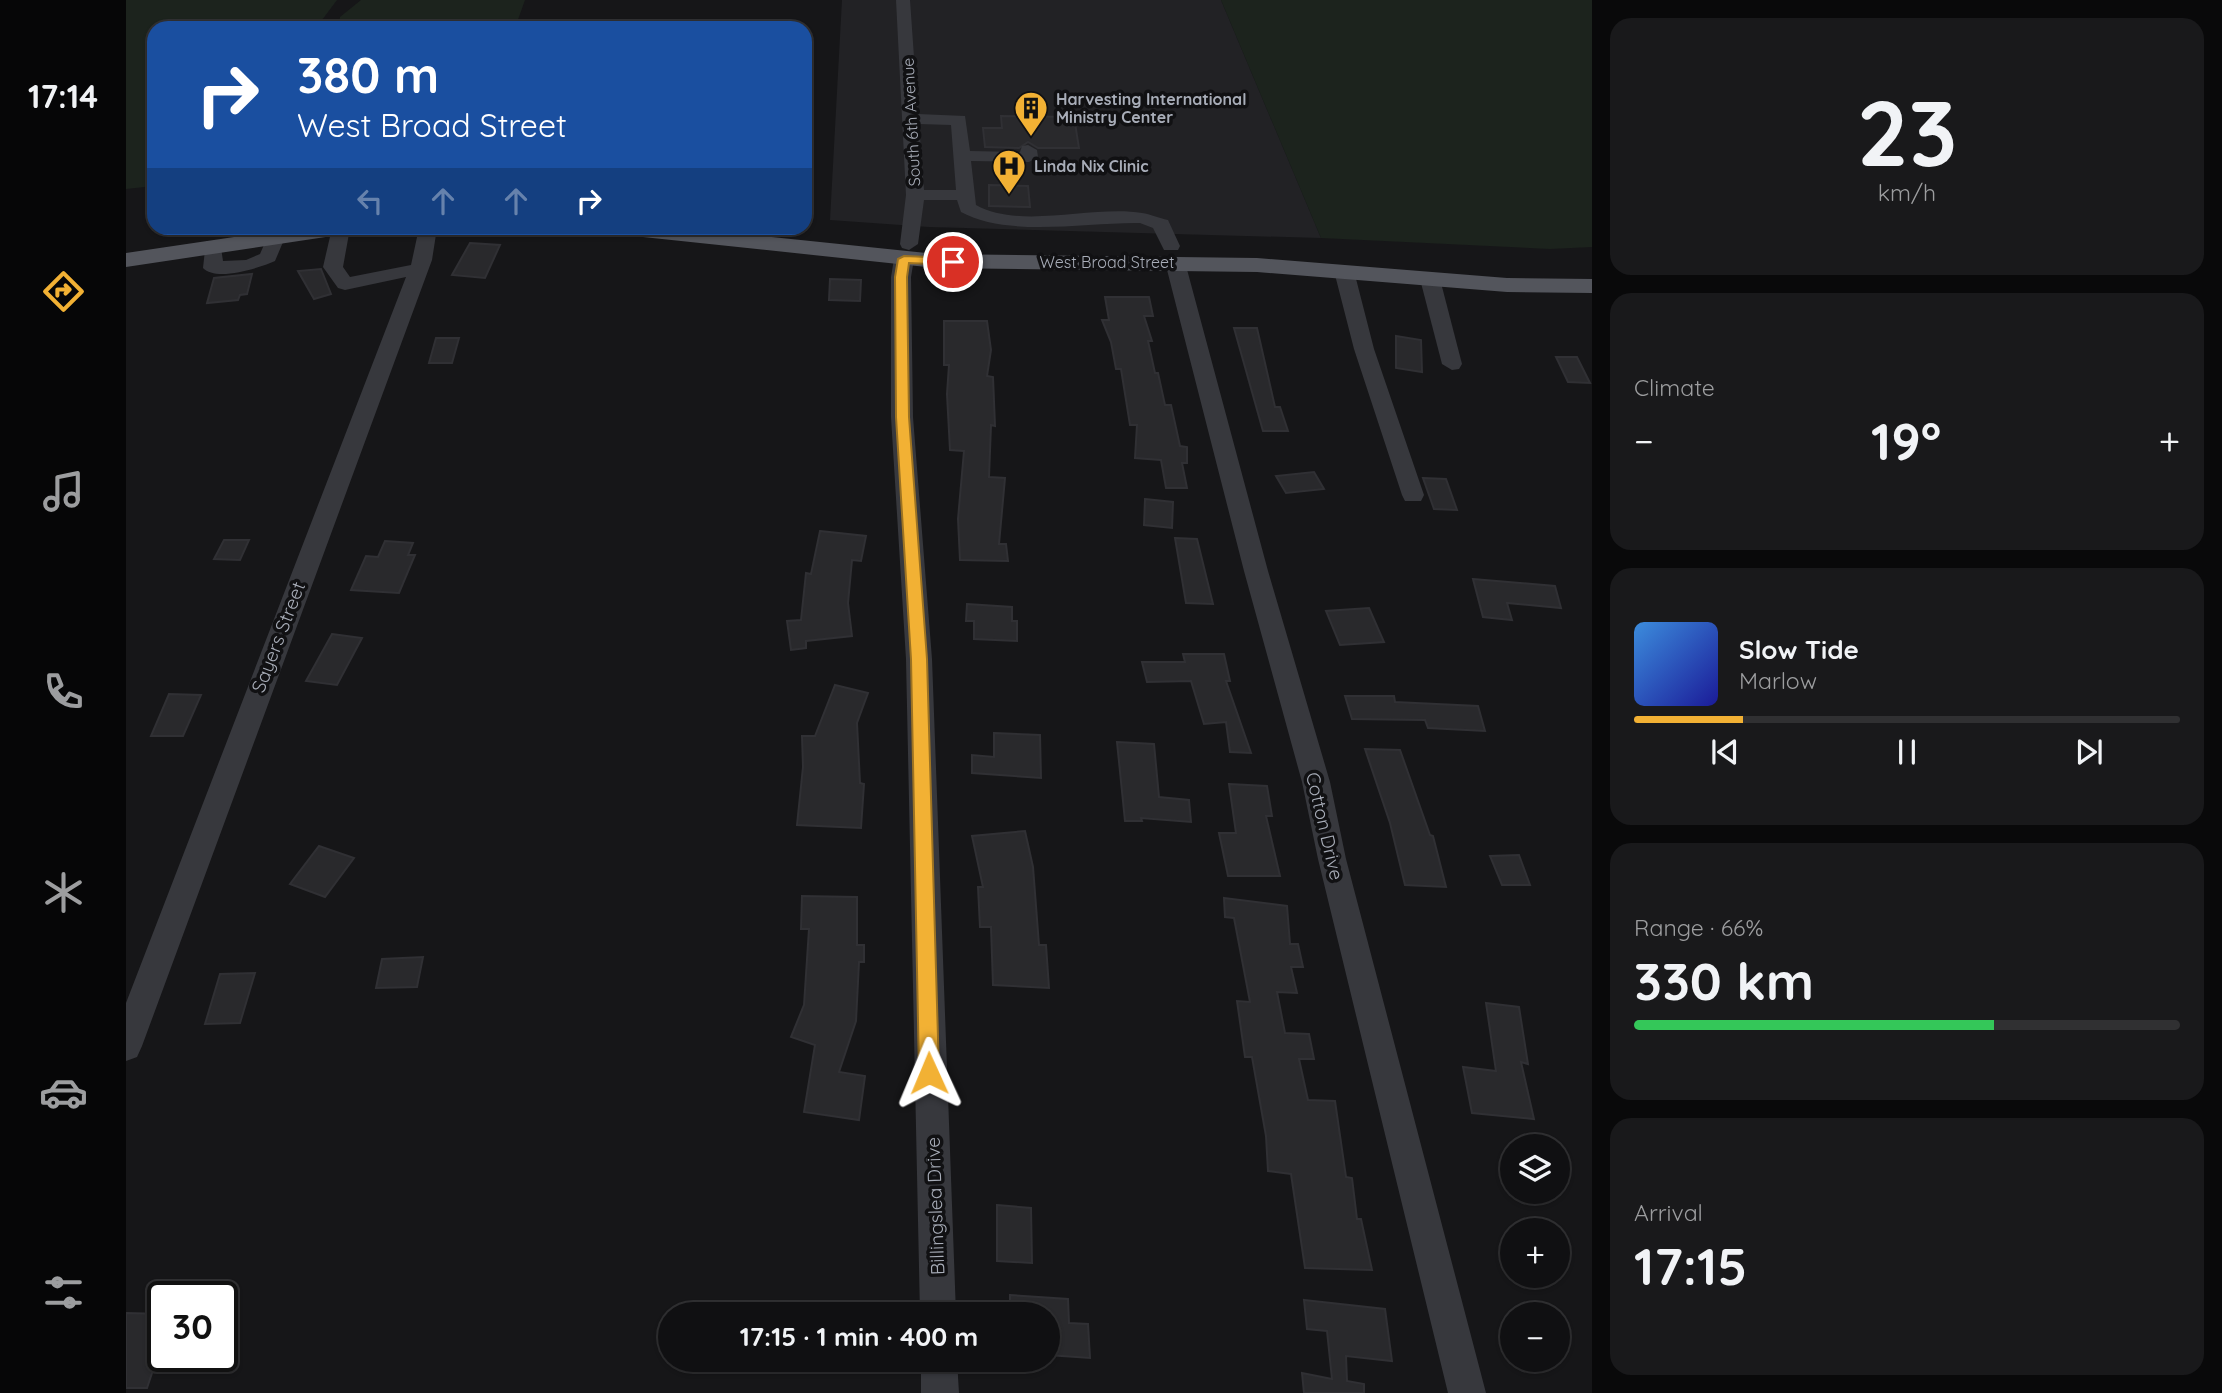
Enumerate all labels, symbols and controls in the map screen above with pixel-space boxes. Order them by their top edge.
text: 380 m [297,44,439,105]
icon: right [182,49,273,140]
street label: South 6th Avenue [898,57,924,187]
text: 23 [1857,75,1957,189]
text: 17:14 [28,76,98,116]
building icon: Harvesting International Ministry Center [1012,89,1050,138]
place label: Harvesting International Ministry Center [1056,89,1246,127]
text: West Broad Street [297,105,567,145]
hospital icon: Linda Nix Clinic [990,147,1028,196]
place label: Linda Nix Clinic [1034,156,1148,176]
text: km/h [1878,178,1936,207]
icon: left [351,182,389,220]
icon: ahead [424,182,462,220]
icon: ahead [497,182,535,220]
icon: right [570,182,608,220]
pin [923,232,983,292]
icon: arrive [934,243,972,281]
street label: West Broad Street [1040,252,1174,272]
icon: directions [39,267,88,316]
text: Climate [1634,373,1715,402]
text: 19° [1871,408,1941,473]
text: − [1634,417,1654,465]
text: + [2159,417,2180,465]
icon: music [39,467,88,516]
street label: Sayers Street [246,578,310,696]
text: Slow Tide [1739,633,1859,666]
text: Marlow [1739,666,1817,695]
icon: phone [39,667,88,716]
icon: previous [1706,733,1744,771]
icon: pause [1888,733,1926,771]
icon: next [2070,733,2108,771]
street label: Cotton Drive [1301,770,1349,882]
icon: climate [39,868,88,917]
text: Range · 66% [1634,913,1763,942]
text: 330 km [1634,948,1814,1013]
position arrow [892,1036,966,1110]
icon: car [39,1068,88,1117]
map controls [1500,1134,1570,1372]
button: layers [1500,1134,1570,1204]
street label: Billingslea Drive [921,1137,949,1275]
text: Arrival [1634,1198,1703,1227]
button: + [1500,1218,1570,1288]
text: 17:15 [1634,1233,1747,1298]
icon: filters [39,1268,88,1317]
speed limit sign: 30 [147,1281,238,1372]
button: − [1500,1302,1570,1372]
text: 17:15 · 1 min · 400 m [740,1320,978,1353]

